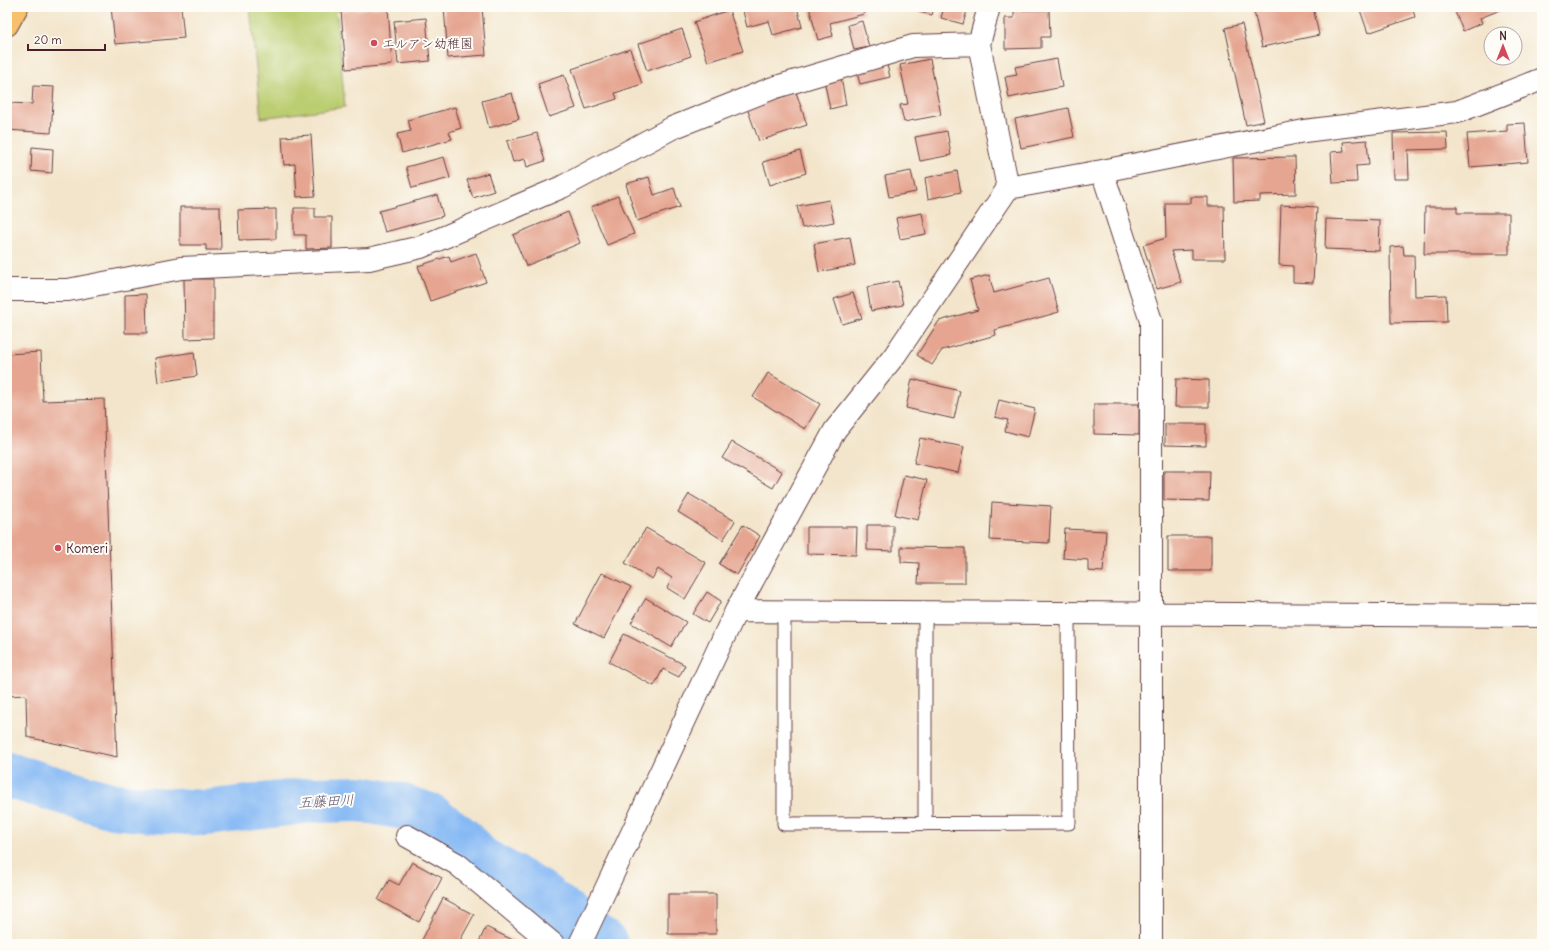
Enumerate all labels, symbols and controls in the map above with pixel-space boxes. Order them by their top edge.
scale bar [28,26,105,52]
north arrow [1483,26,1523,66]
text: N [1499,29,1507,43]
text: 20 m [34,32,62,47]
place label: エルアン幼稚園 [382,35,473,52]
marker: エルアン幼稚園 [369,38,379,48]
place label: Komeri [66,540,108,557]
marker: Komeri [53,543,63,553]
water label: 五藤田川 [298,791,354,811]

